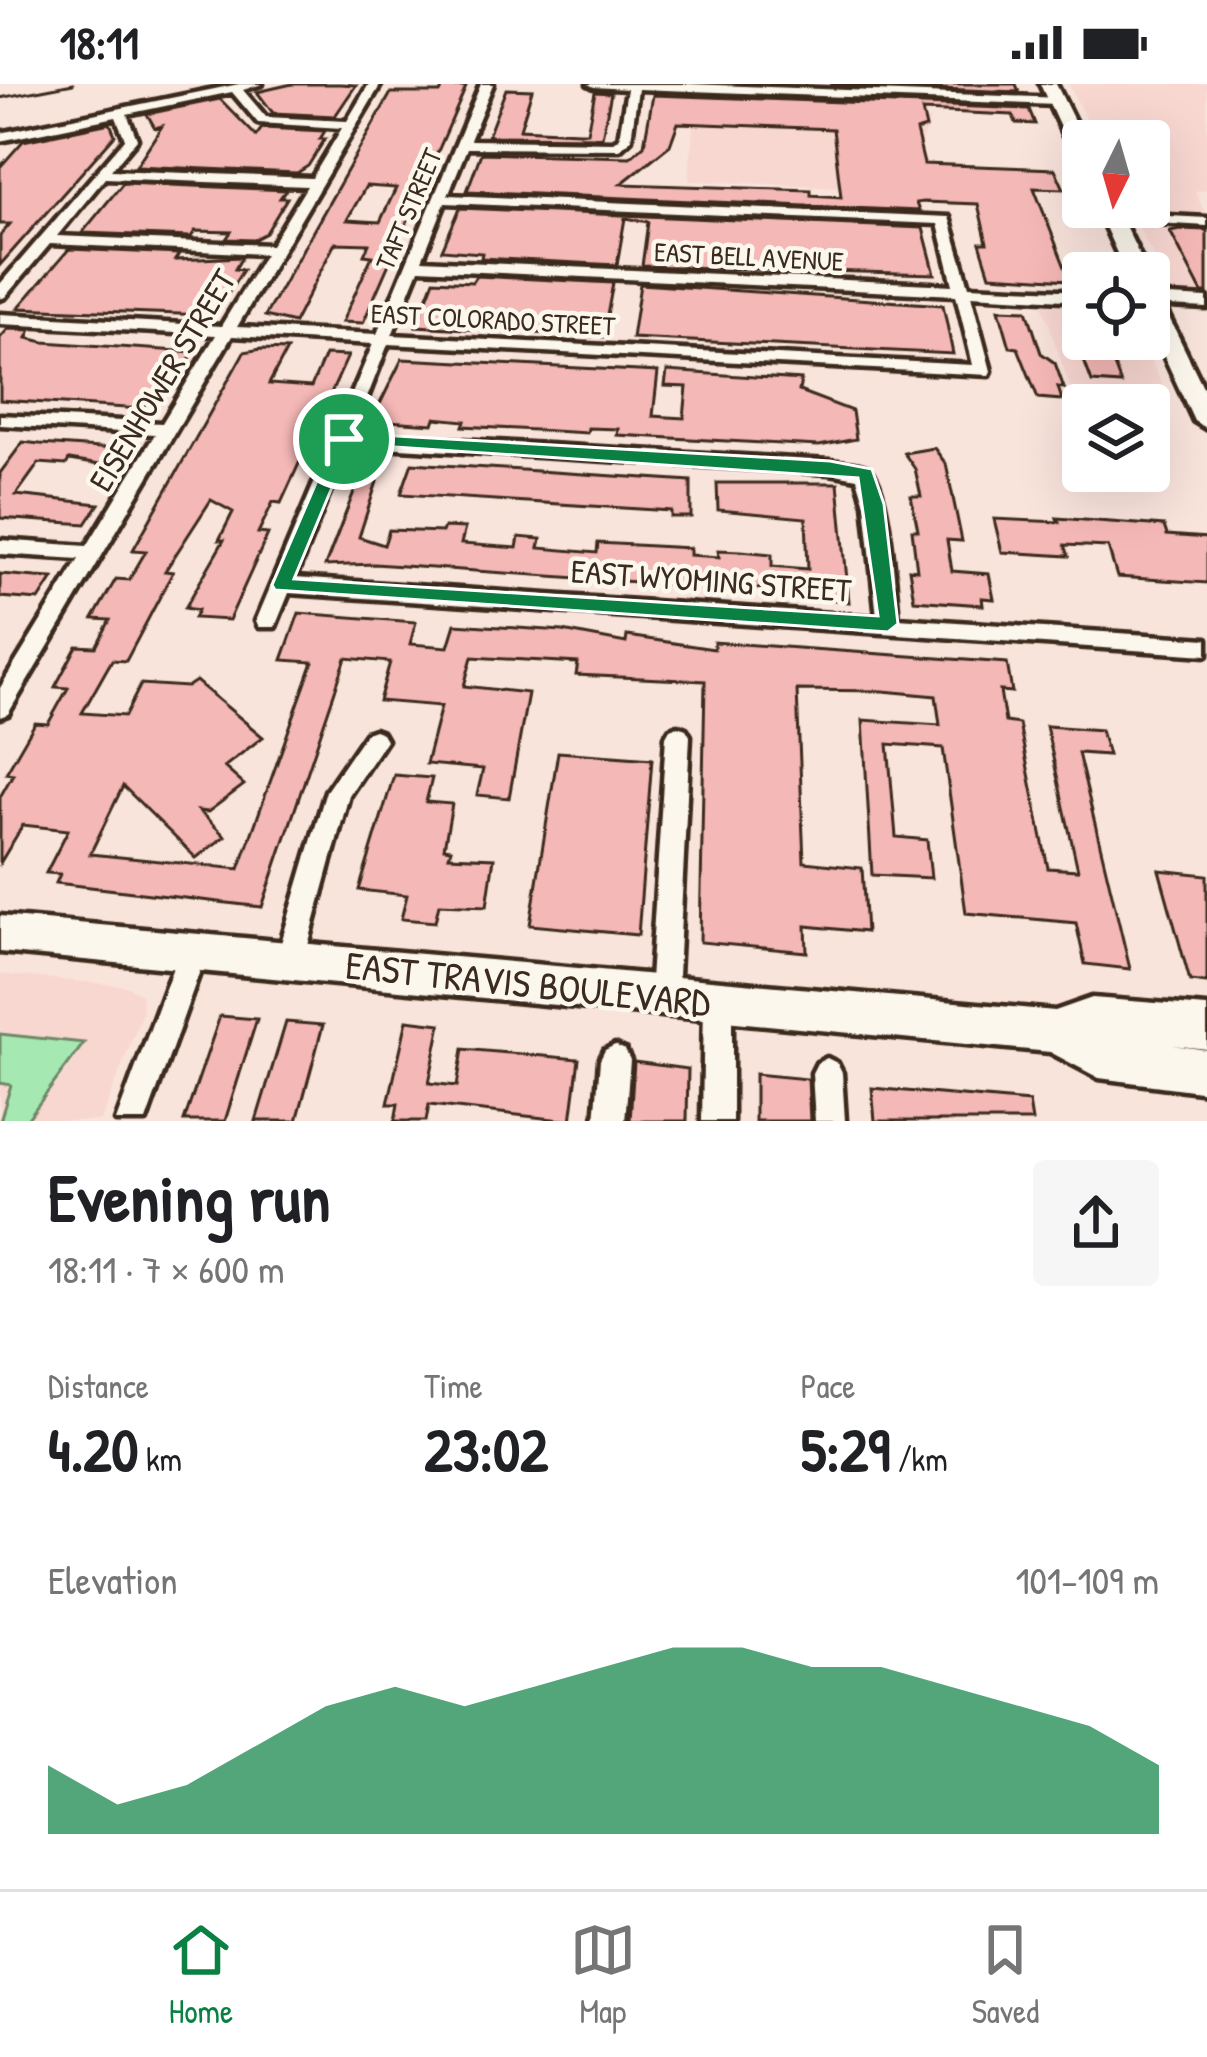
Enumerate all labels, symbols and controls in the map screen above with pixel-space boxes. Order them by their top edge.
text: 18:11 [60,12,139,73]
north arrow [1062,120,1170,228]
map controls [1062,120,1170,492]
street label: TAFT STREET [366,142,450,275]
street label: EAST BELL AVENUE [653,233,845,279]
button: locate [1062,252,1170,360]
street label: EISENHOWER STREET [78,261,246,499]
street label: EAST COLORADO STREET [370,295,616,343]
button: layers [1062,384,1170,492]
pin [293,388,395,490]
icon: arrive [311,406,377,472]
street label: EAST WYOMING STREET [569,548,853,612]
street label: EAST TRAVIS BOULEVARD [343,938,713,1029]
text: Evening run [48,1152,330,1242]
button: share [1033,1160,1159,1286]
text: 18:11 · 7 × 600 m [48,1242,285,1295]
text: Distance [48,1364,149,1408]
text: Time [424,1364,483,1408]
text: Pace [801,1364,855,1408]
text: 4.20 [48,1408,138,1490]
text: 23:02 [424,1408,548,1490]
text: 5:29 [801,1408,890,1490]
text: km [138,1437,182,1481]
text: /km [890,1437,948,1481]
text: Elevation [48,1553,178,1606]
text: 101–109 m [1015,1553,1159,1606]
tab: Home [168,1917,234,2033]
tab: Map [570,1917,636,2033]
tab: Saved [972,1917,1039,2033]

